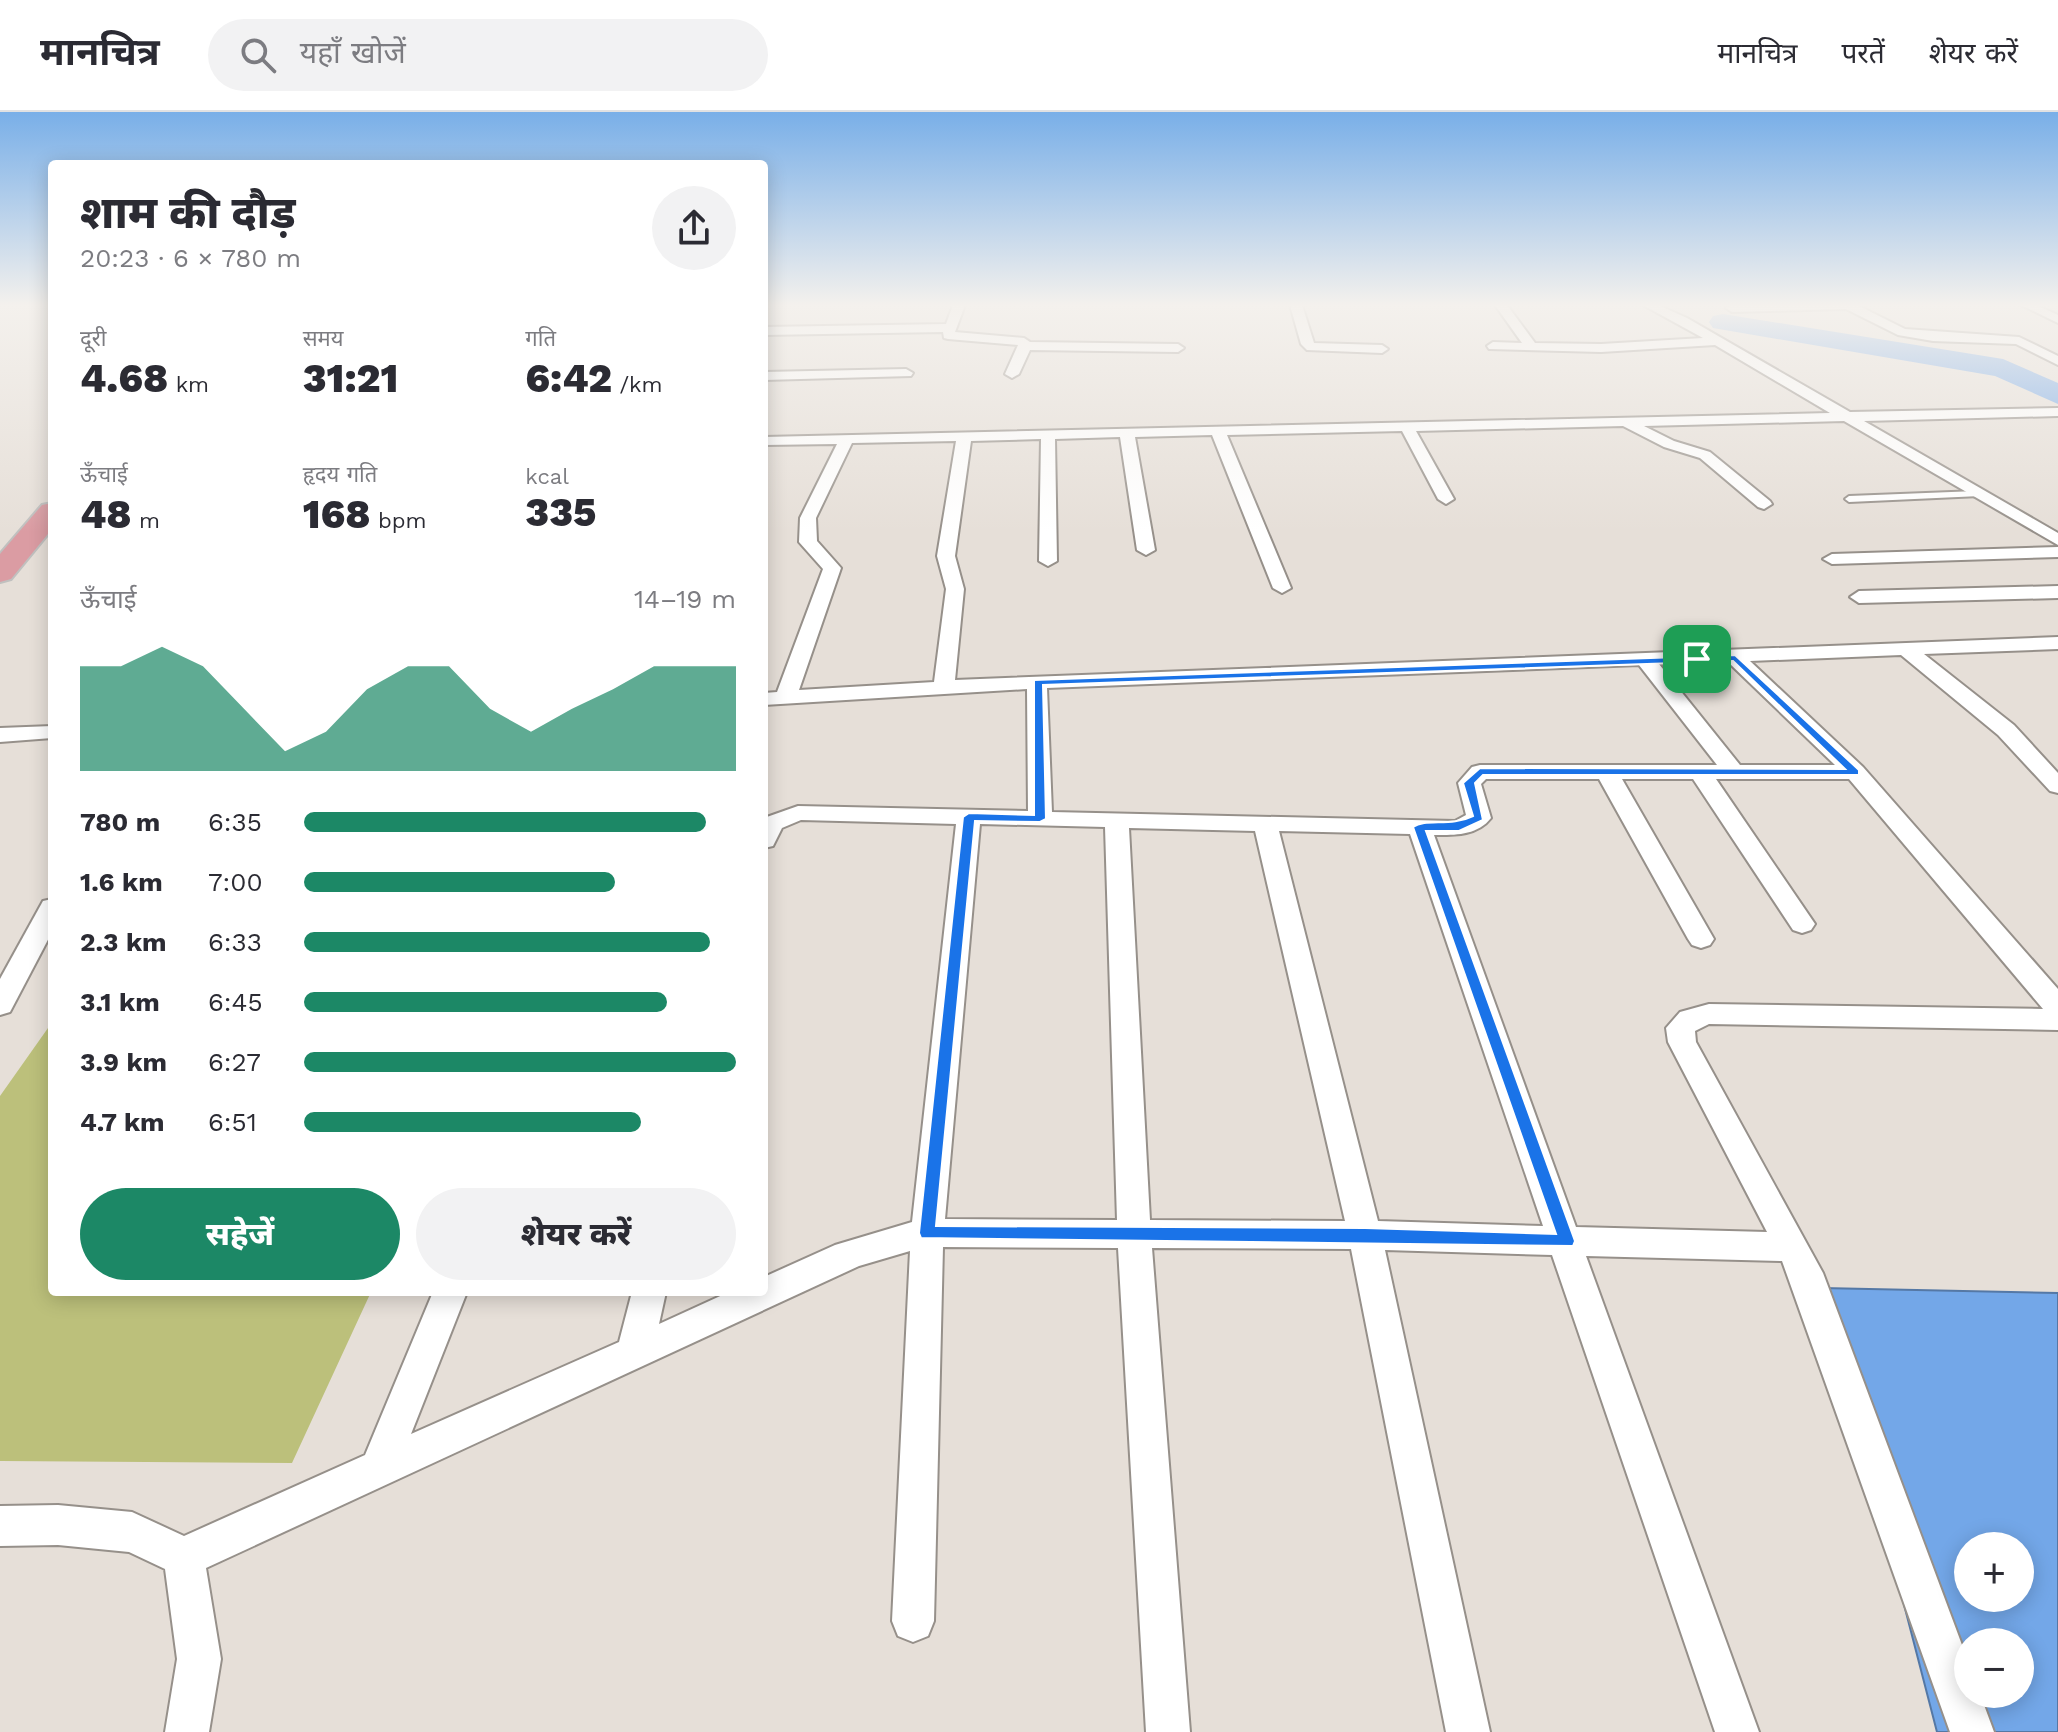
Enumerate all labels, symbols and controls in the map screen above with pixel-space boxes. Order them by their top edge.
search box [208,19,768,91]
text: मानचित्र [40,30,160,74]
icon: search [236,33,280,77]
text: यहाँ खोजें [300,35,406,70]
text: मानचित्र [1717,37,1797,70]
text: परतें [1841,37,1885,70]
text: शेयर करें [1929,37,2018,70]
button: share [652,186,736,270]
text: शाम की दौड़ [80,187,296,239]
text: 20:23 · 6 × 780 m [80,243,301,273]
text: दूरी [80,326,106,351]
text: समय [303,326,343,351]
text: गति [525,326,556,351]
text: 4.68 [80,355,168,402]
text: 31:21 [303,355,398,402]
text: 6:42 [525,355,612,402]
text: km [168,372,209,397]
text: /km [612,372,663,397]
text: ऊँचाई [80,462,128,487]
text: हृदय गति [303,462,377,487]
text: kcal [525,464,569,489]
text: 335 [525,489,596,536]
text: 48 [80,491,132,538]
text: 168 [303,491,371,538]
text: m [132,508,160,533]
text: bpm [371,508,427,533]
text: ऊँचाई [80,584,136,614]
text: 14–19 m [634,584,736,614]
pin [1663,625,1731,693]
icon: arrive [1675,637,1719,681]
text: 780 m [80,807,160,837]
text: 6:35 [208,807,262,837]
text: 1.6 km [80,867,163,897]
text: 7:00 [208,867,263,897]
text: 2.3 km [80,927,167,957]
text: 6:33 [208,927,262,957]
text: 3.1 km [80,987,160,1017]
text: 6:45 [208,987,263,1017]
text: 3.9 km [80,1047,167,1077]
text: 6:27 [208,1047,261,1077]
text: 4.7 km [80,1107,165,1137]
text: 6:51 [208,1107,257,1137]
button: सहेजें [80,1188,400,1280]
button: शेयर करें [416,1188,736,1280]
map controls [1954,1532,2034,1708]
button: + [1954,1532,2034,1612]
button: − [1954,1628,2034,1708]

